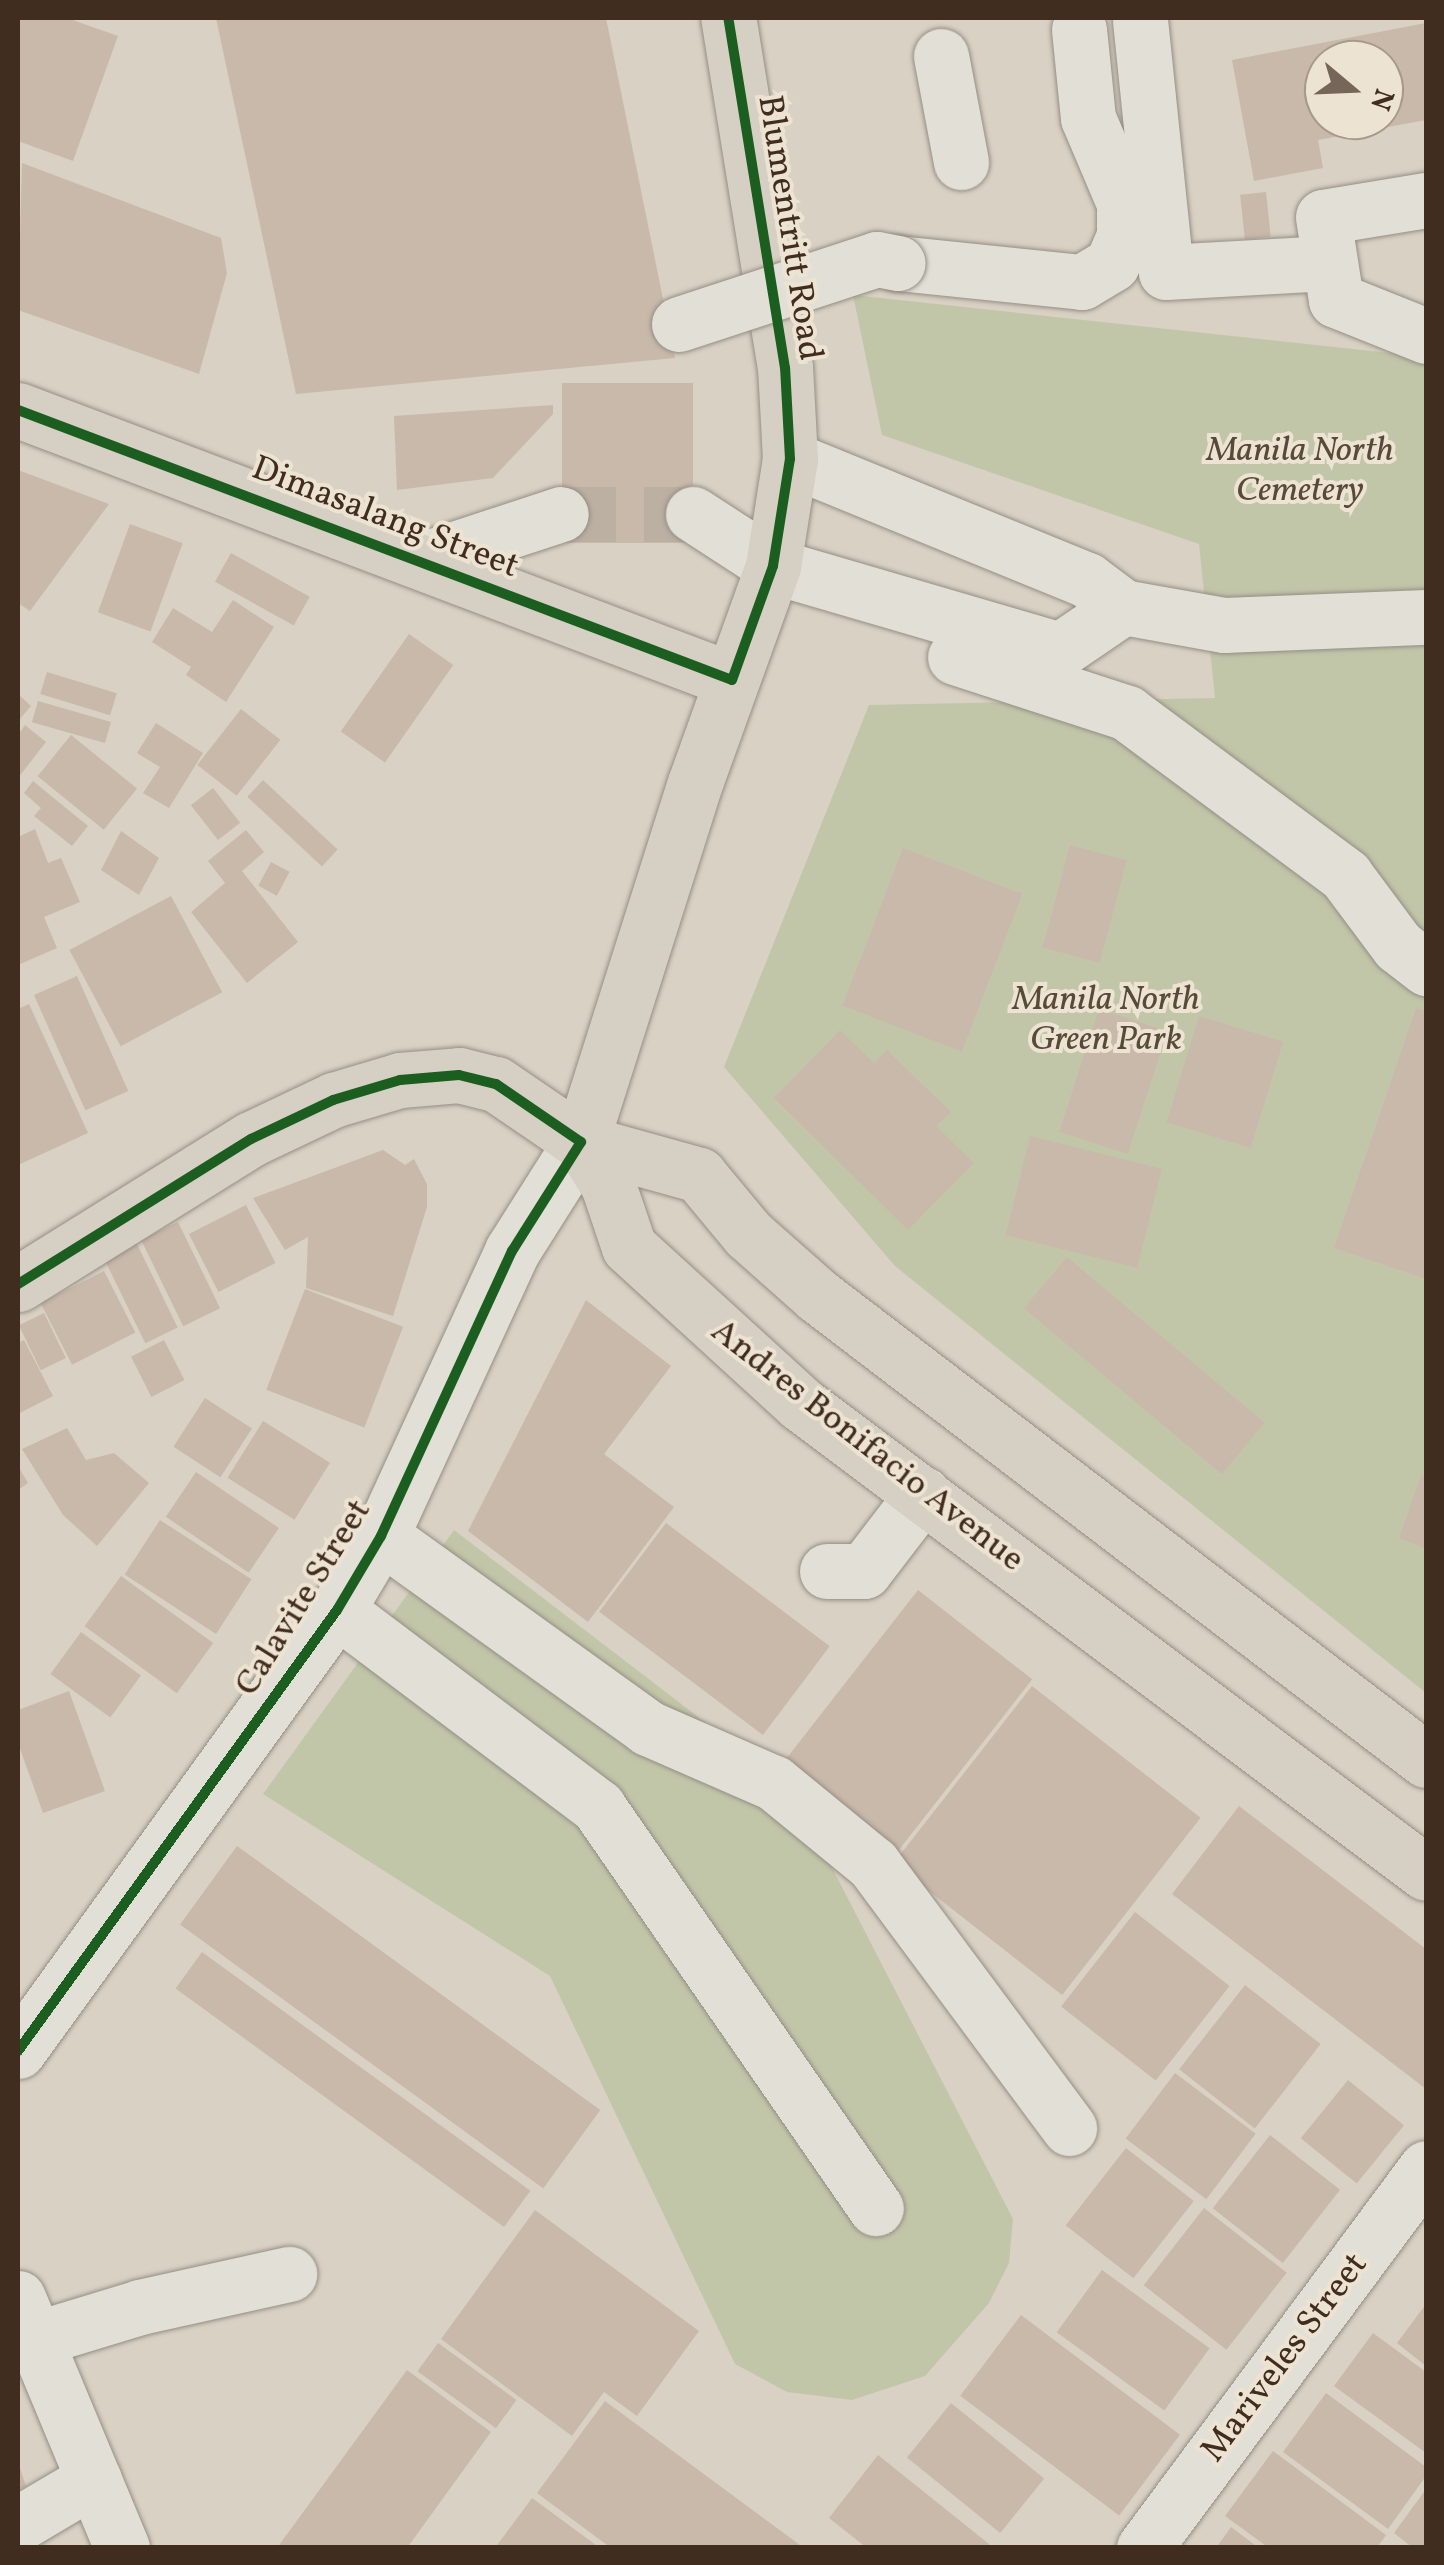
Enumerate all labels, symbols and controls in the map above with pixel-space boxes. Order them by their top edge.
north arrow [1304,40,1404,140]
text: N [1359,83,1403,115]
street label: Blumentritt Road [747,92,831,364]
park label: Manila North Cemetery [1206,430,1394,512]
street label: Dimasalang Street [246,448,524,588]
park label: Manila North Green Park [1012,979,1200,1061]
street label: Andres Bonifacio Avenue [702,1311,1032,1581]
street label: Calavite Street [227,1492,381,1704]
street label: Mariveles Street [1193,2245,1377,2471]

